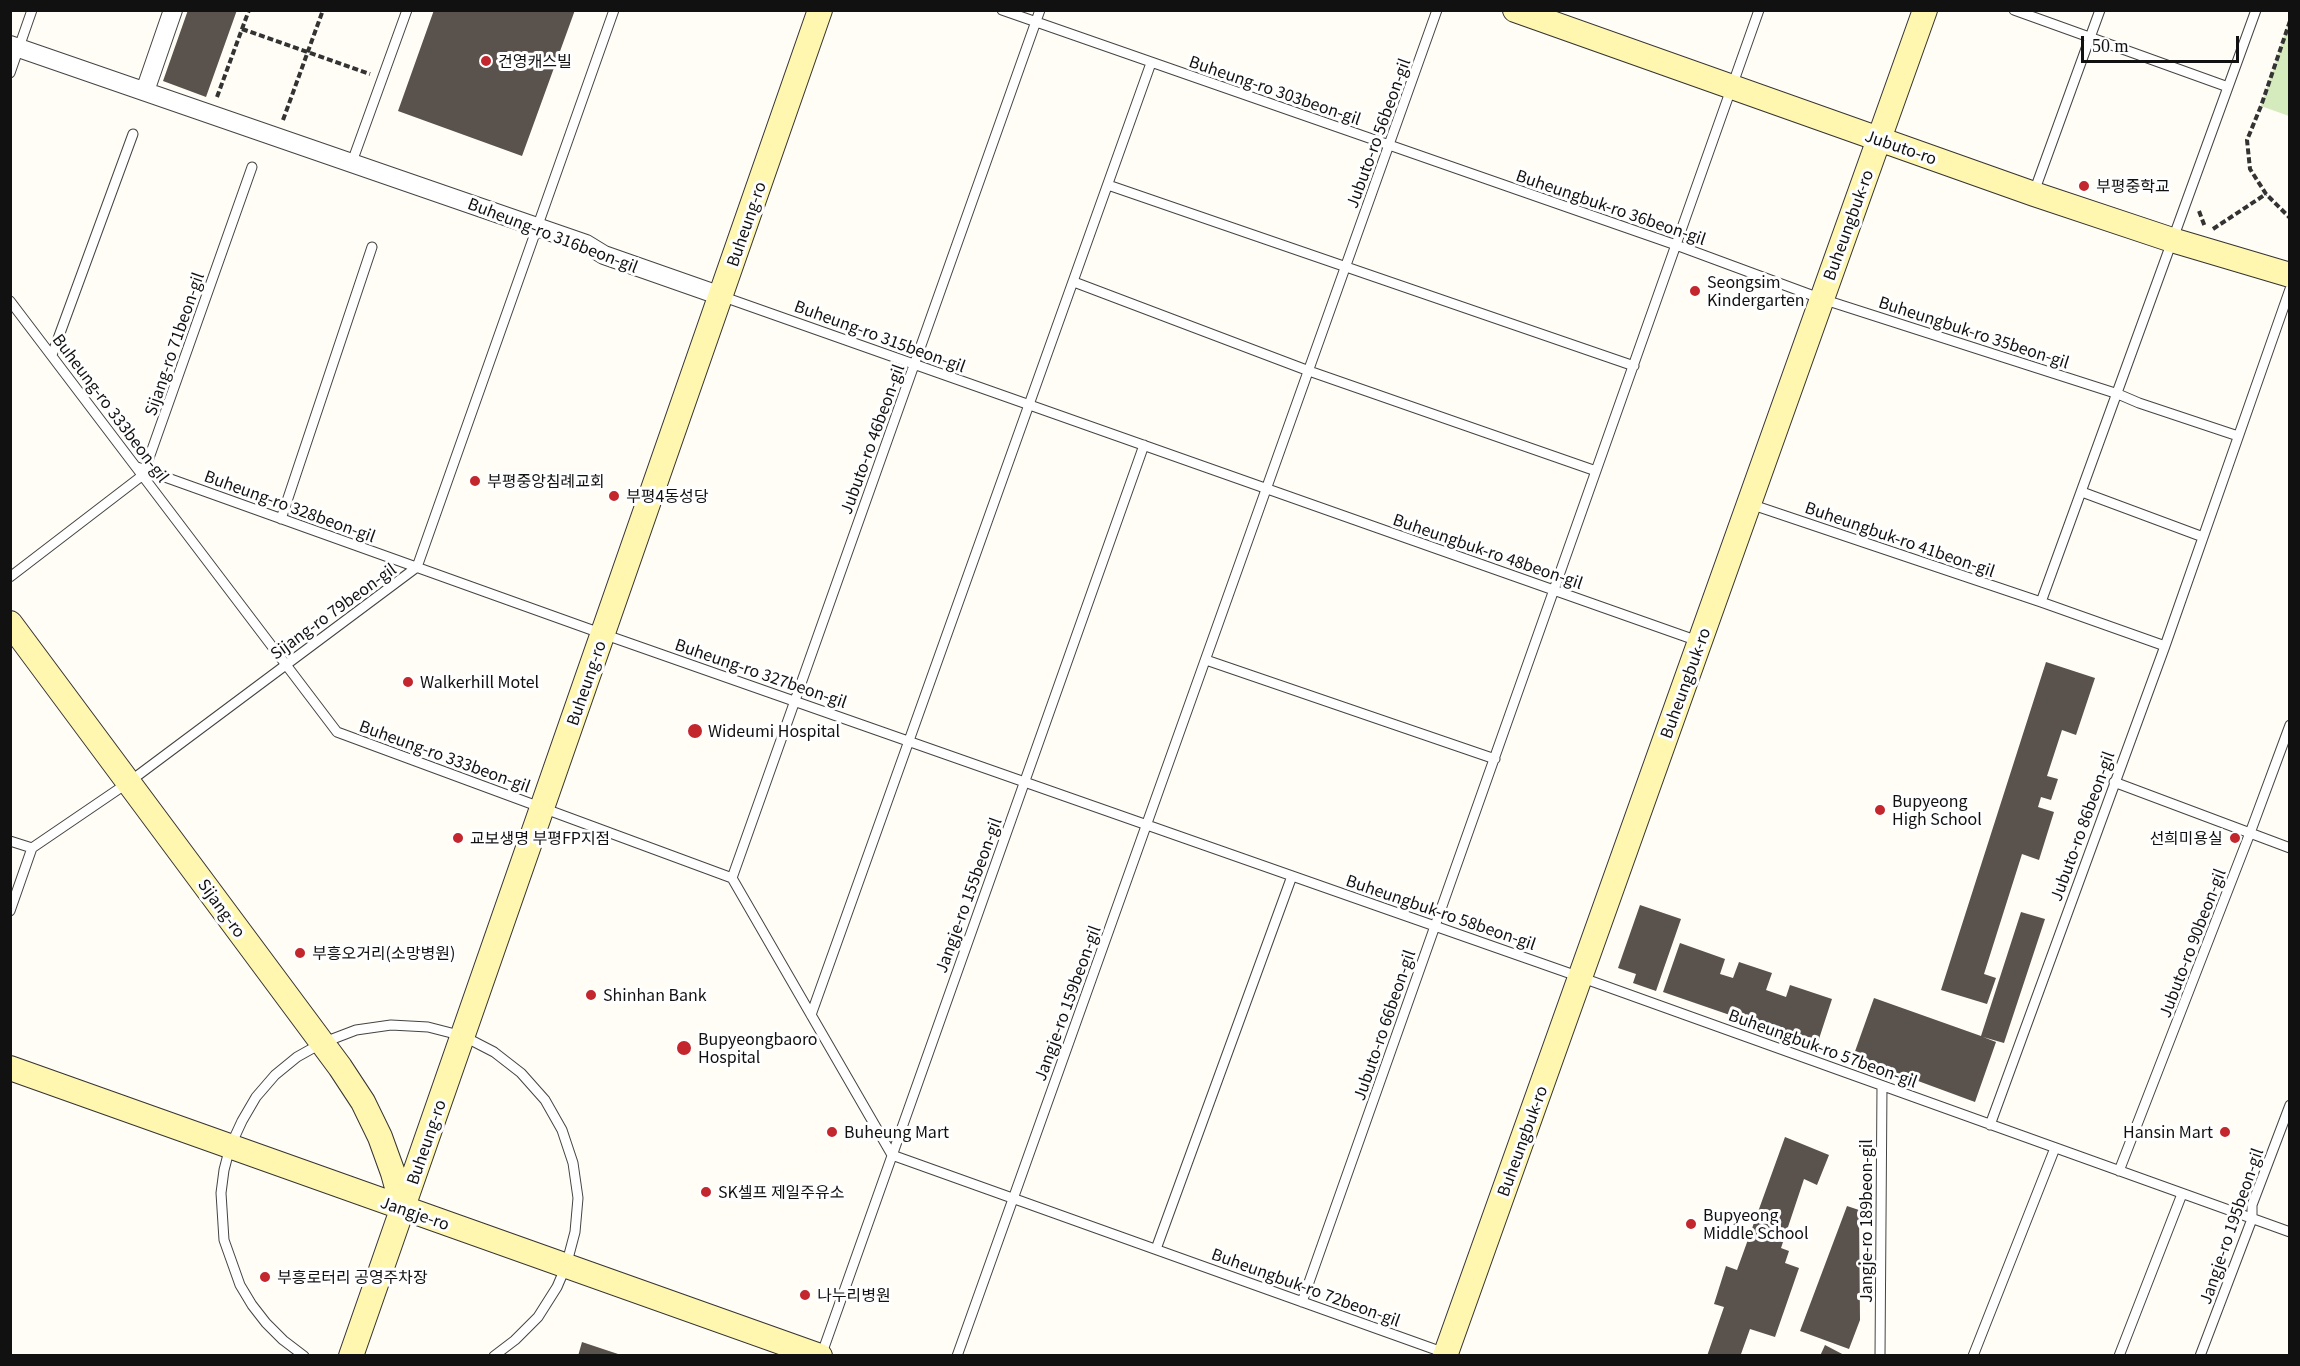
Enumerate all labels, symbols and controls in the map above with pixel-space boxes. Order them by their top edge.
scale bar [2084,24,2242,62]
text: 50 m [2092,36,2129,56]
place label: 건영캐스빌 [498,51,572,71]
street label: Buheung-ro 303beon-gil [1187,52,1363,128]
marker: 건영캐스빌 [479,54,493,68]
street label: Jubuto-ro 56beon-gil [1342,56,1414,210]
street label: Jubuto-ro [1863,126,1939,168]
street label: Buheungbuk-ro 36beon-gil [1514,165,1708,249]
street label: Buheungbuk-ro [1819,167,1877,283]
place label: 부평중학교 [2096,176,2170,196]
street label: Buheung-ro [723,179,769,269]
marker: 부평중학교 [2077,179,2091,193]
street label: Buheung-ro 316beon-gil [465,194,641,276]
street label: Sijang-ro 71beon-gil [140,270,208,418]
place label: Seongsim Kindergarten [1707,272,1805,310]
marker: Seongsim Kindergarten [1688,284,1702,298]
street label: Buheungbuk-ro 35beon-gil [1876,292,2072,372]
street label: Buheung-ro 315beon-gil [792,296,968,376]
street label: Buheung-ro 333beon-gil [49,330,173,486]
street label: Jubuto-ro 46beon-gil [836,362,908,516]
street label: Buheung-ro 328beon-gil [202,466,378,546]
place label: 부평중앙침례교회 [487,471,605,491]
marker: 부평중앙침례교회 [468,474,482,488]
place label: 부평4동성당 [626,486,708,506]
marker: 부평4동성당 [607,489,621,503]
street label: Buheungbuk-ro 41beon-gil [1803,497,1997,581]
street label: Buheungbuk-ro 48beon-gil [1391,509,1585,593]
street label: Sijang-ro 79beon-gil [267,559,399,663]
street label: Buheungbuk-ro [1656,625,1714,741]
street label: Buheung-ro 327beon-gil [673,635,849,711]
street label: Buheung-ro [563,638,609,728]
place label: Walkerhill Motel [420,672,539,692]
marker: Walkerhill Motel [401,675,415,689]
street label: Buheung-ro 333beon-gil [357,716,533,796]
place label: Wideumi Hospital [708,721,840,741]
marker: Wideumi Hospital [686,722,704,740]
street label: Jubuto-ro 86beon-gil [2046,749,2118,903]
place label: Bupyeong High School [1892,791,1982,829]
marker: Bupyeong High School [1873,803,1887,817]
street label: Jangje-ro 155beon-gil [931,815,1005,975]
place label: 교보생명 부평FP지점 [470,828,610,848]
place label: 선희미용실 [2149,828,2223,848]
marker: 교보생명 부평FP지점 [451,831,465,845]
marker: 선희미용실 [2228,831,2242,845]
street label: Jubuto-ro 90beon-gil [2155,866,2229,1020]
street label: Buheungbuk-ro 58beon-gil [1344,870,1538,954]
street label: Sijang-ro [194,875,250,941]
street label: Jangje-ro 159beon-gil [1030,923,1104,1083]
place label: 부흥오거리(소망병원) [312,943,455,963]
marker: 부흥오거리(소망병원) [293,946,307,960]
street label: Jubuto-ro 66beon-gil [1349,947,1419,1103]
place label: Shinhan Bank [603,985,707,1005]
marker: Shinhan Bank [584,988,598,1002]
street label: Buheungbuk-ro 57beon-gil [1726,1005,1920,1091]
place label: Bupyeongbaoro Hospital [698,1029,818,1067]
marker: Bupyeongbaoro Hospital [675,1039,693,1057]
street label: Buheungbuk-ro [1493,1083,1551,1199]
street label: Buheung-ro [403,1097,449,1187]
place label: Buheung Mart [844,1122,949,1142]
place label: Hansin Mart [2123,1122,2213,1142]
marker: Buheung Mart [825,1125,839,1139]
marker: Hansin Mart [2218,1125,2232,1139]
street label: Jangje-ro 189beon-gil [1856,1139,1876,1303]
street label: Jangje-ro 195beon-gil [2195,1146,2267,1306]
place label: SK셀프 제일주유소 [718,1182,844,1202]
marker: SK셀프 제일주유소 [699,1185,713,1199]
street label: Jangje-ro [378,1192,452,1234]
place label: Bupyeong Middle School [1703,1205,1809,1243]
marker: Bupyeong Middle School [1684,1217,1698,1231]
street label: Buheungbuk-ro 72beon-gil [1209,1244,1403,1330]
place label: 부흥로터리 공영주차장 [277,1267,428,1287]
marker: 부흥로터리 공영주차장 [258,1270,272,1284]
place label: 나누리병원 [817,1285,891,1305]
marker: 나누리병원 [798,1288,812,1302]

